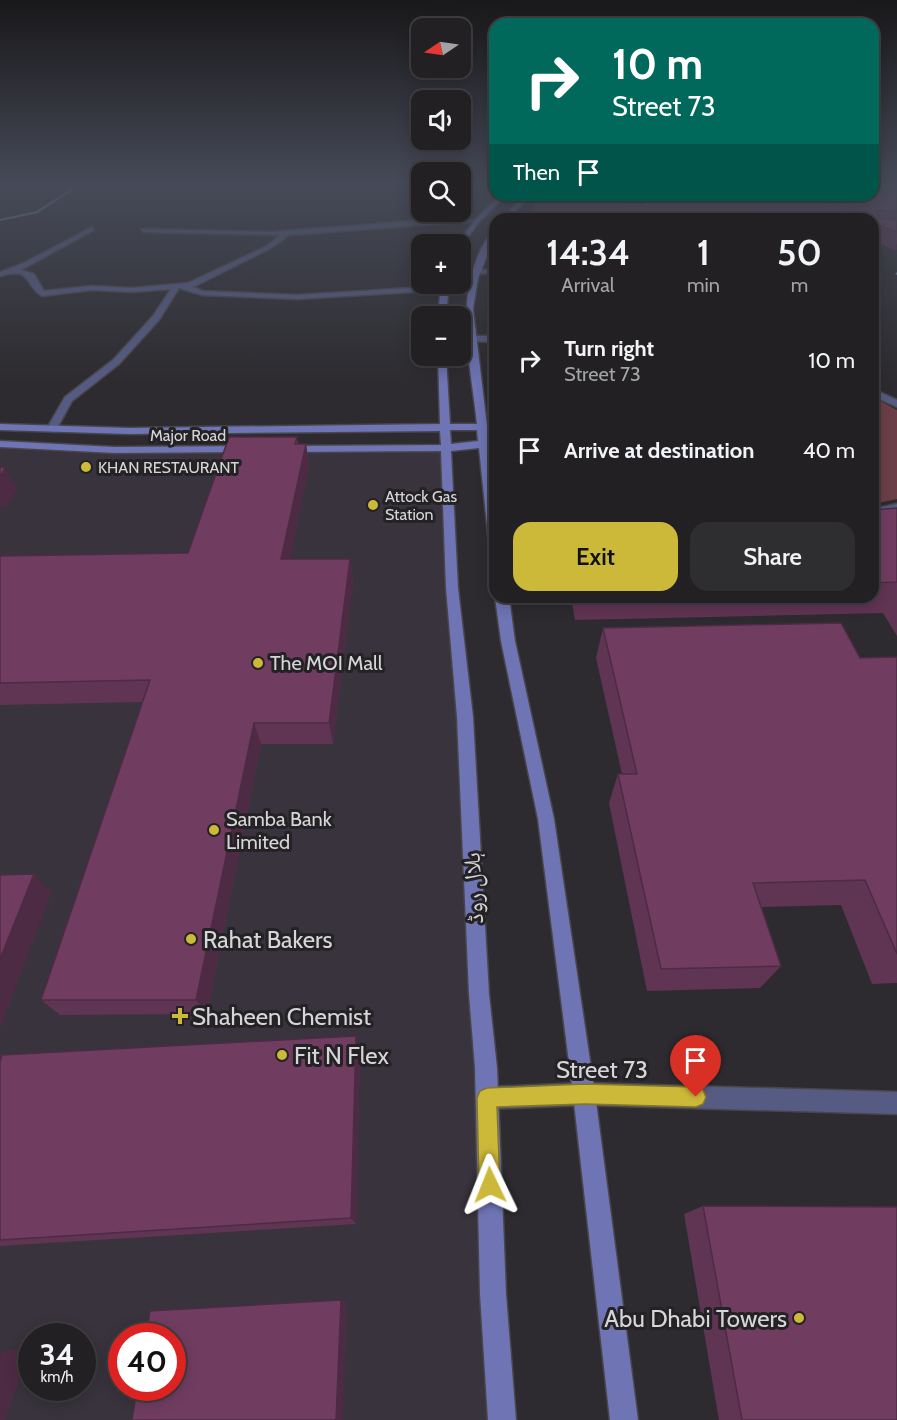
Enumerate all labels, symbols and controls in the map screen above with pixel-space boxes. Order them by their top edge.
north arrow [411,18,471,78]
map controls [411,18,471,366]
text: 10 m [612,38,703,90]
icon: right [513,42,591,120]
button: sound [411,90,471,150]
text: Street 73 [612,90,716,123]
icon: arrive [572,156,605,189]
text: Then [513,159,560,186]
button: search [411,162,471,222]
text: 14:34 [546,230,630,274]
text: 1 [697,230,710,274]
text: 50 [777,230,822,274]
button: + [411,234,471,294]
text: Arrival [561,273,615,297]
text: min [687,273,720,297]
text: m [791,273,808,297]
button: − [411,306,471,366]
text: Turn right [564,335,654,362]
icon: right [513,344,546,377]
text: 10 m [808,347,855,374]
text: Street 73 [564,362,641,386]
street label: Major Road [150,426,226,445]
icon: arrive [513,434,546,467]
text: Arrive at destination [564,437,754,464]
text: 40 m [803,437,855,464]
place label: KHAN RESTAURANT [98,458,240,477]
marker: KHAN RESTAURANT [79,460,93,474]
place label: Attock Gas Station [385,487,457,524]
marker: Attock Gas Station [366,498,380,512]
button: Exit [513,522,678,591]
button: Share [690,522,855,591]
place label: The MOI Mall [270,651,383,675]
marker: The MOI Mall [251,656,265,670]
place label: Samba Bank Limited [226,807,332,854]
marker: Samba Bank Limited [207,823,221,837]
street label: ہلال روڈ [457,852,489,924]
place label: Rahat Bakers [203,925,333,954]
marker: Rahat Bakers [184,932,198,946]
place label: Shaheen Chemist [192,1002,371,1031]
marker: Shaheen Chemist [173,1009,187,1023]
pin [670,1035,721,1097]
place label: Fit N Flex [294,1041,390,1070]
icon: arrive [679,1044,712,1077]
marker: Fit N Flex [275,1048,289,1062]
street label: Street 73 [556,1055,648,1084]
position arrow [458,1153,522,1217]
place label: Abu Dhabi Towers [604,1304,787,1333]
marker: Abu Dhabi Towers [792,1311,806,1325]
speed limit sign: 40 [108,1323,186,1401]
text: 34 [40,1336,74,1373]
text: km/h [41,1368,73,1386]

